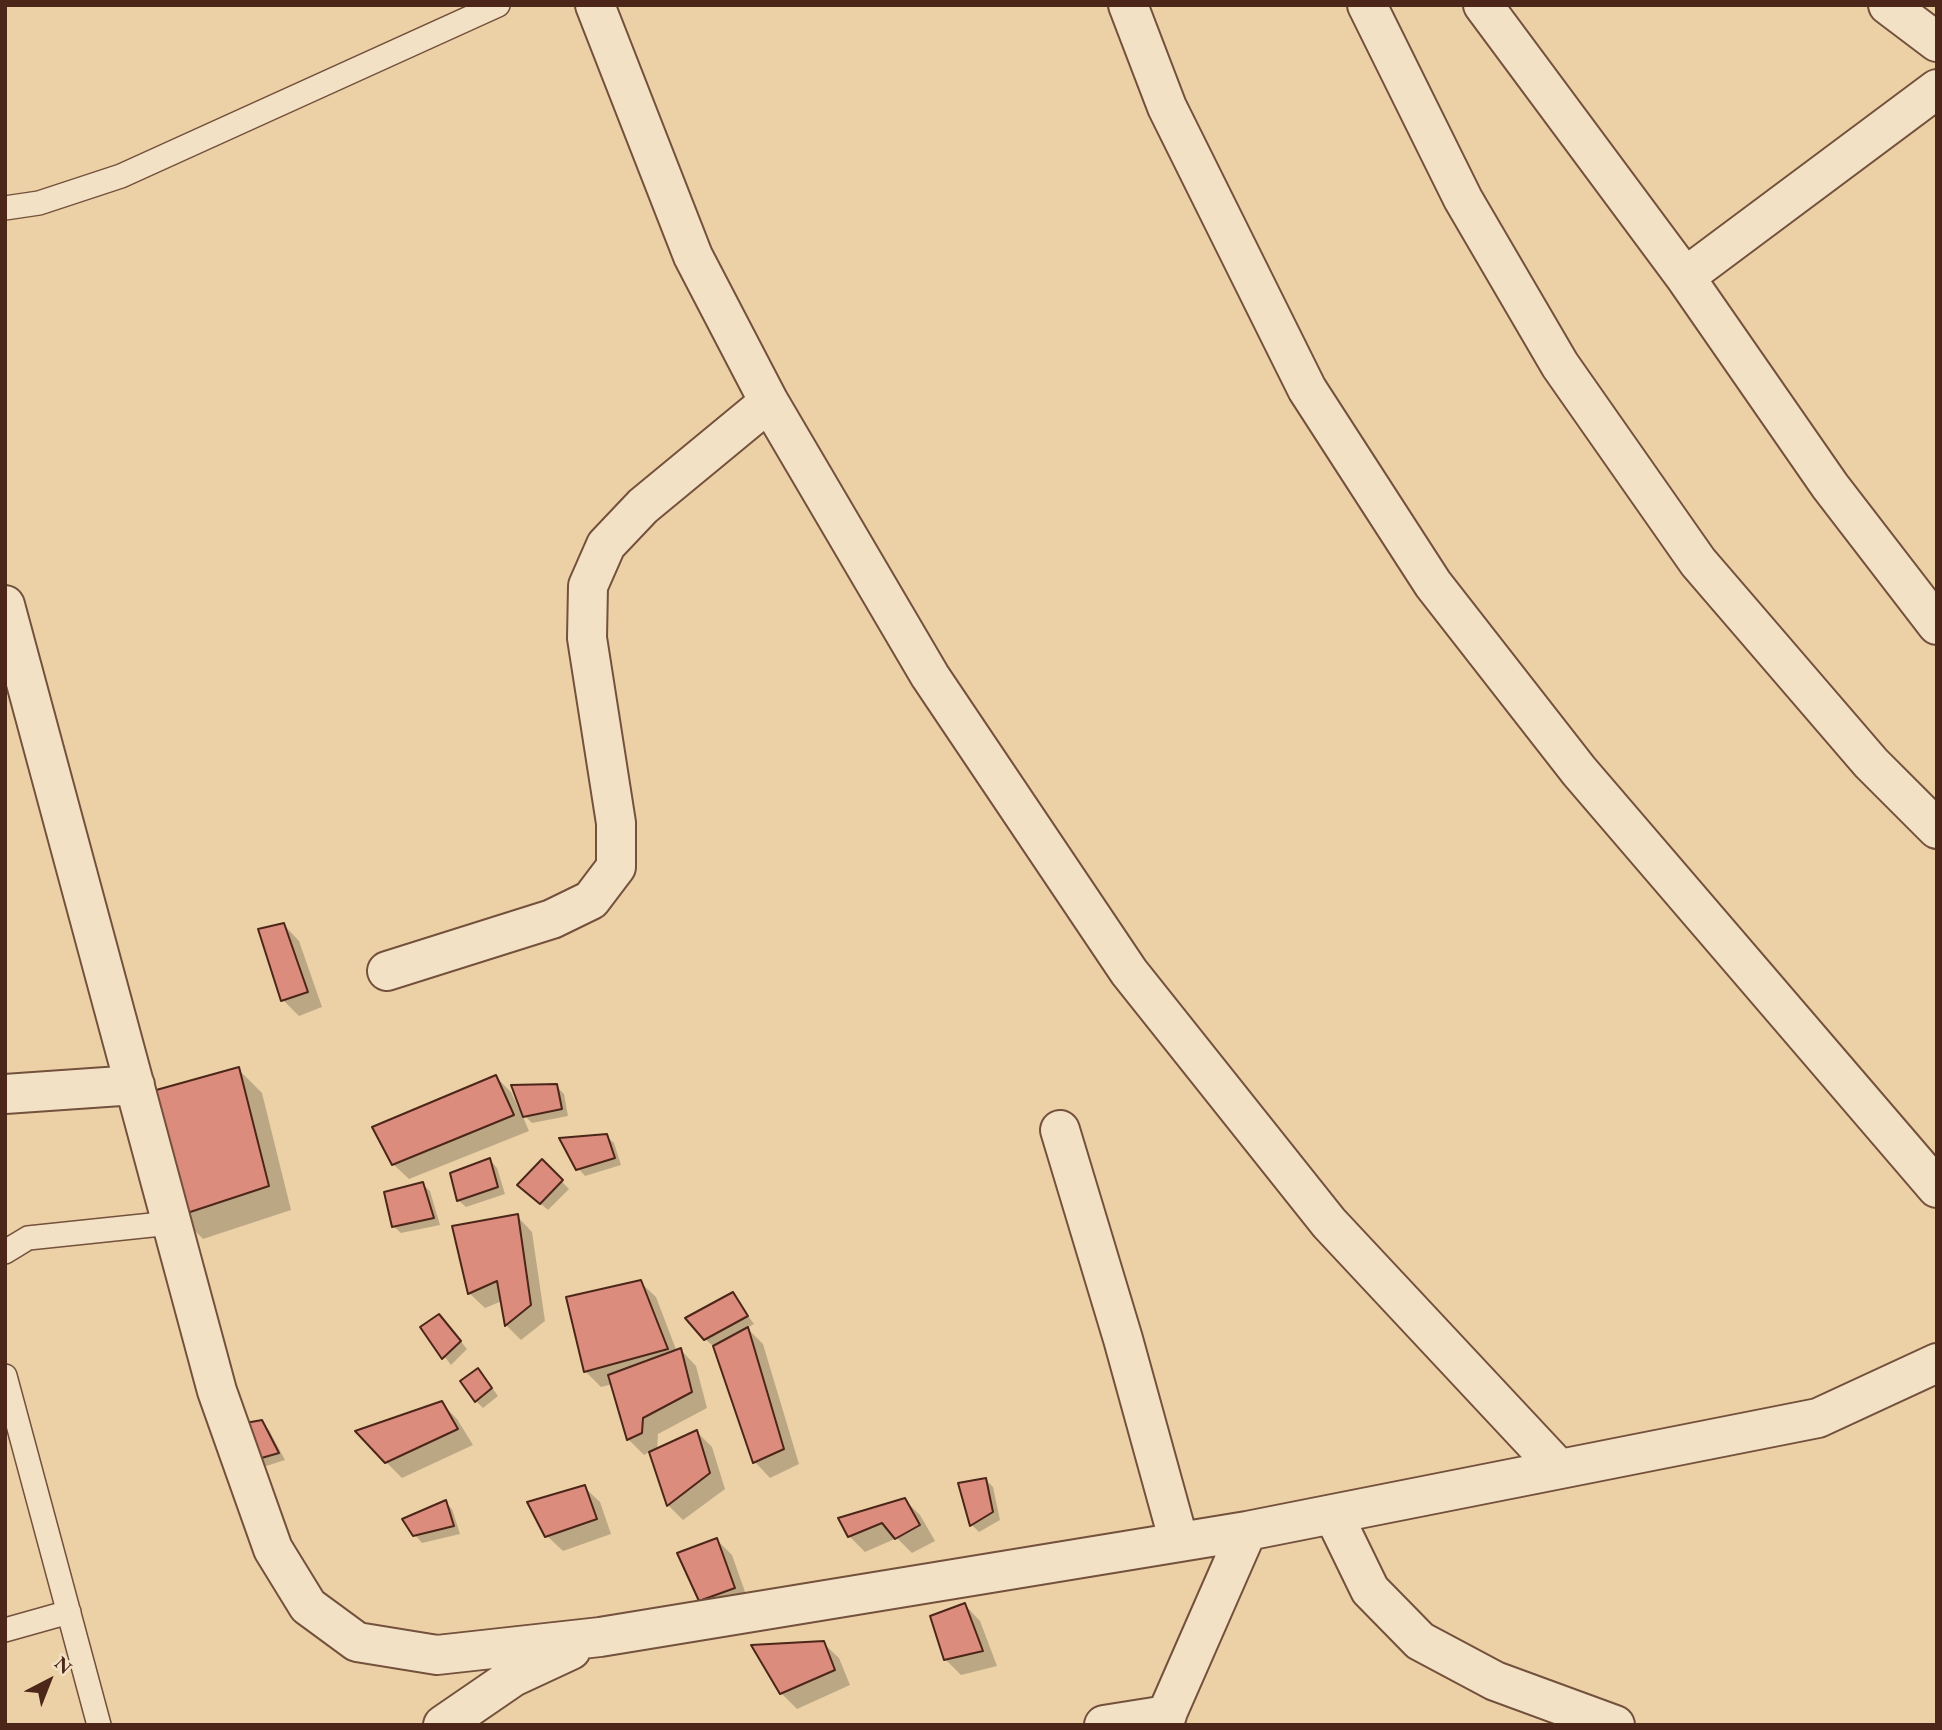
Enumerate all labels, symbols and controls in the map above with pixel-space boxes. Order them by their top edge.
north arrow [14,1646,84,1716]
text: N [49,1651,77,1679]

